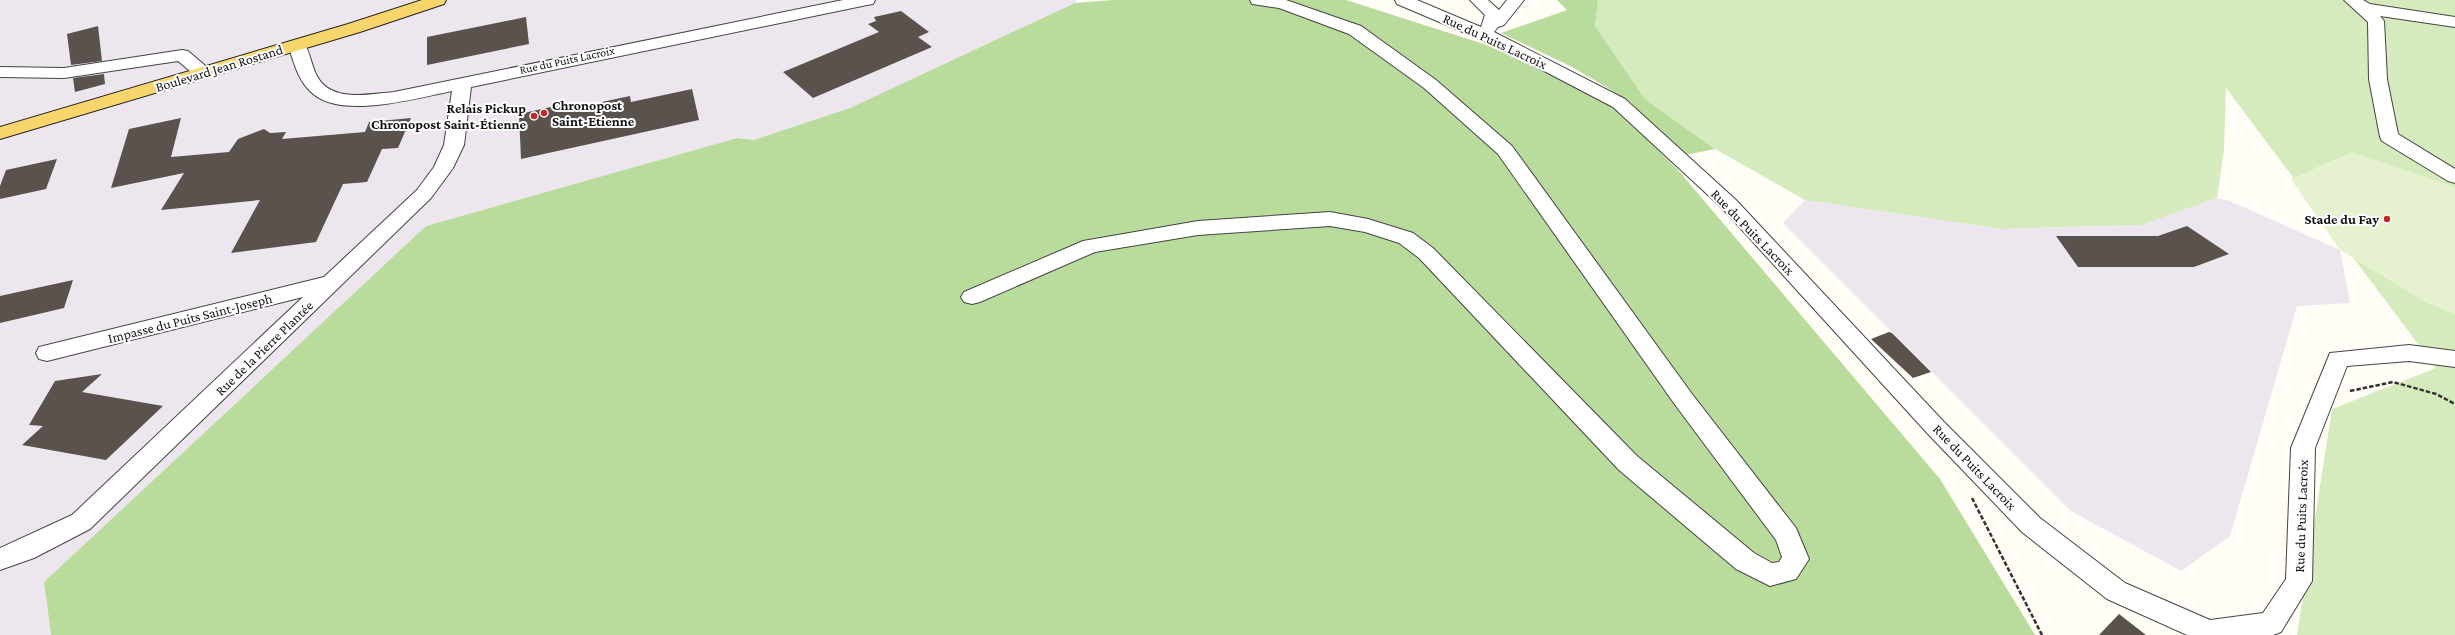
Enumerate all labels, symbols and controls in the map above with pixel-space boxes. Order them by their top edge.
street label: Rue du Puits Lacroix [1440,10,1550,72]
street label: Boulevard Jean Rostand [153,41,285,95]
street label: Rue du Puits Lacroix [518,43,616,77]
place label: Chronopost Saint-Etienne [552,97,635,129]
place label: Relais Pickup Chronopost Saint-Étienne [371,100,526,132]
marker: Chronopost Saint-Etienne [539,108,549,118]
marker: Relais Pickup Chronopost Saint-Étienne [529,111,539,121]
street label: Rue du Puits Lacroix [1708,186,1798,279]
place label: Stade du Fay [2305,211,2379,227]
marker: Stade du Fay [2382,214,2392,224]
street label: Impasse du Puits Saint-Joseph [106,290,274,346]
street label: Rue de la Pierre Plantée [212,297,316,399]
street label: Rue du Puits Lacroix [1930,421,2020,514]
street label: Rue du Puits Lacroix [2291,459,2311,573]

